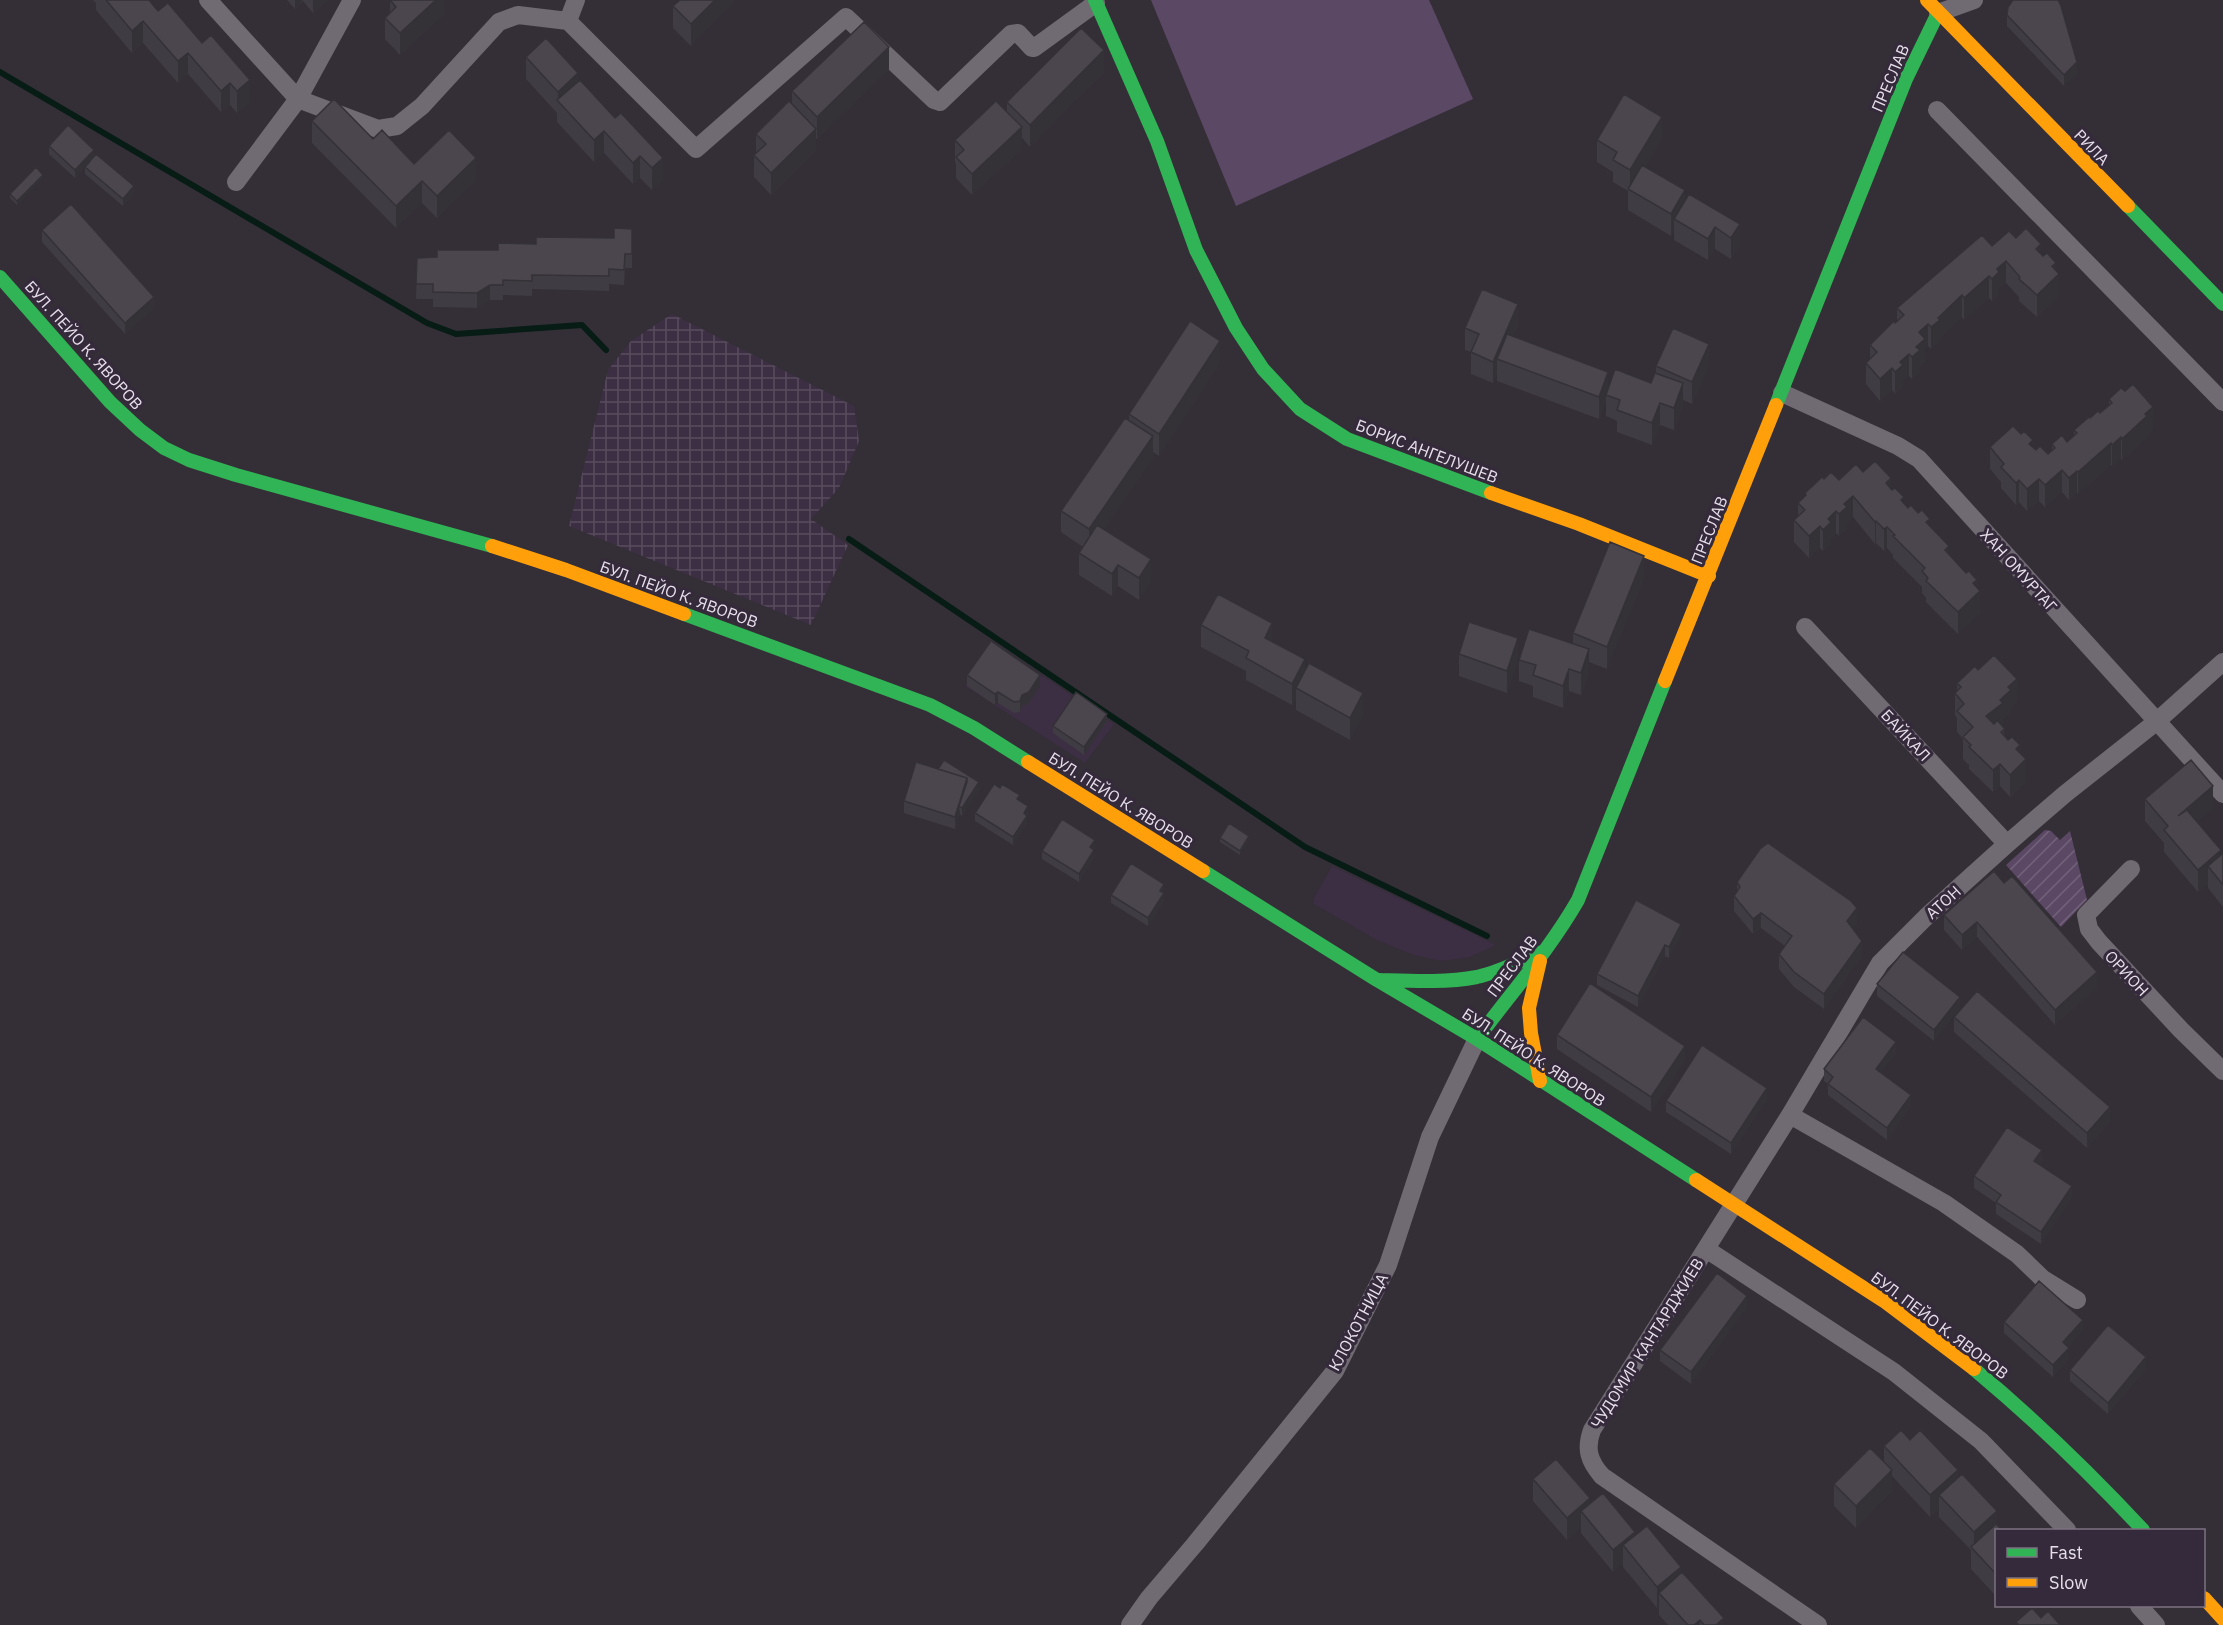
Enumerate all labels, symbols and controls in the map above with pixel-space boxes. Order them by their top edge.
street label: ПРЕСЛАВ [1867,41,1913,115]
street label: РИЛА [2070,125,2114,169]
street label: БУЛ. ПЕЙО К. ЯВОРОВ [21,276,147,414]
street label: БОРИС АНГЕЛУШЕВ [1353,415,1501,487]
street label: ПРЕСЛАВ [1686,493,1732,567]
street label: ХАН ОМУРТАГ [1976,524,2062,616]
street label: БУЛ. ПЕЙО К. ЯВОРОВ [597,556,761,632]
street label: БАЙКАЛ [1877,705,1935,765]
street label: БУЛ. ПЕЙО К. ЯВОРОВ [1045,747,1197,853]
street label: АТОН [1921,881,1965,923]
street label: ПРЕСЛАВ [1482,931,1542,1001]
street label: ОРИОН [2101,946,2153,1000]
street label: БУЛ. ПЕЙО К. ЯВОРОВ [1459,1003,1609,1111]
street label: ЧУДОМИР КАНТАРДЖИЕВ [1586,1254,1708,1432]
street label: БУЛ. ПЕЙО К. ЯВОРОВ [1867,1267,2013,1383]
street label: КЛОКОТНИЦА [1324,1270,1392,1374]
legend [1995,1529,2205,1607]
text: Fast [2049,1541,2083,1564]
text: Slow [2049,1571,2088,1594]

